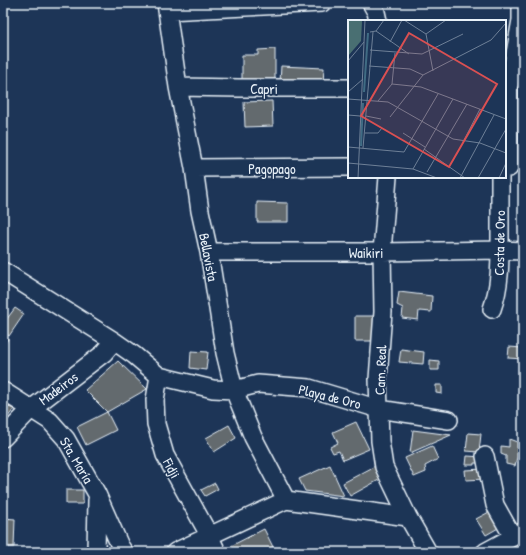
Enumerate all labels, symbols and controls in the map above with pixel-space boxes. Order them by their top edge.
inset map [348,20,506,178]
street label: Capri [250,79,278,99]
street label: Pagopago [248,159,296,179]
street label: Costa de Oro [489,210,509,276]
street label: Bellavista [195,231,223,283]
street label: Waikiri [349,243,383,262]
street label: Cam. Real [370,344,390,395]
street label: Madeiros [35,367,81,409]
street label: Playa de Oro [297,379,364,414]
street label: Sta. María [56,433,98,487]
street label: Fidji [157,454,185,482]

